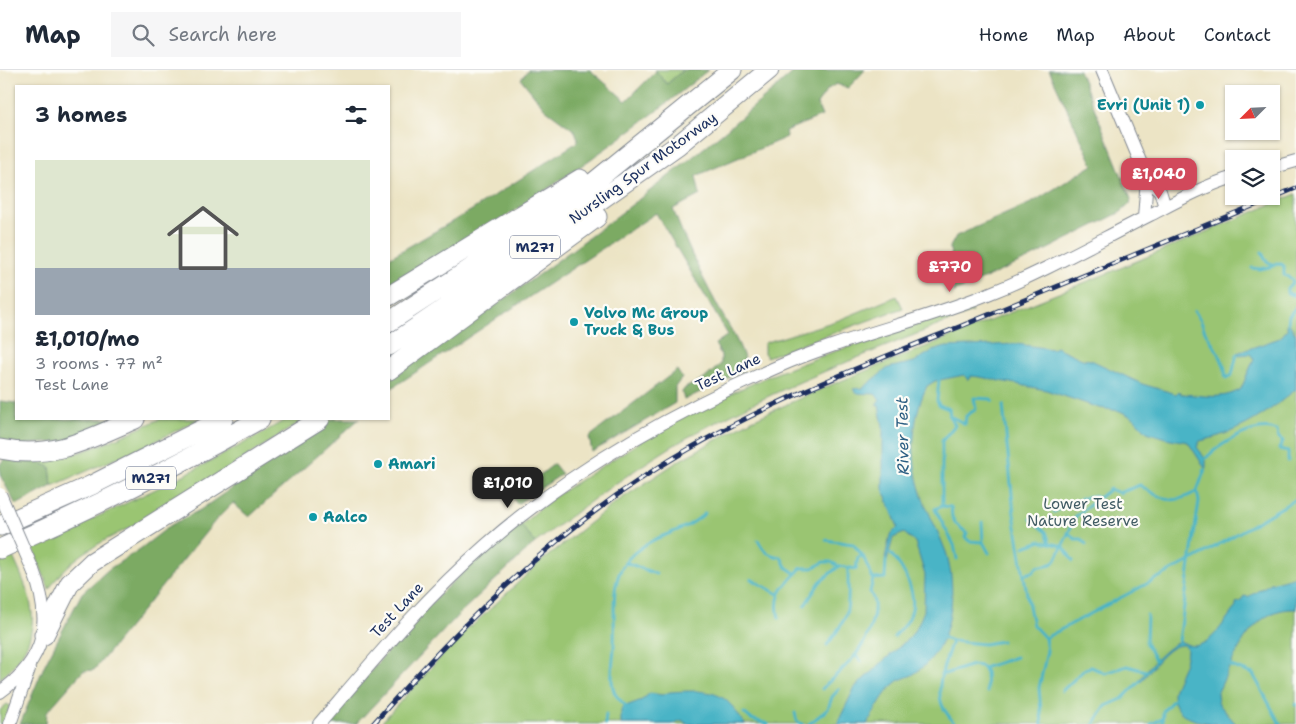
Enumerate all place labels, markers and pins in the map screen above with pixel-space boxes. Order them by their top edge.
place label: Evri (Unit 1) [1097,95,1190,115]
marker: Evri (Unit 1) [1194,99,1206,111]
pin: £1,040 [1118,158,1200,200]
pin: £770 [920,250,980,293]
place label: Volvo Mc Group Truck & Bus [584,303,708,340]
marker: Volvo Mc Group Truck & Bus [568,316,580,328]
place label: Amari [388,454,436,474]
marker: Amari [372,458,384,470]
pin: £1,010 [467,466,549,509]
place label: Aalco [323,507,368,527]
marker: Aalco [307,511,319,523]

